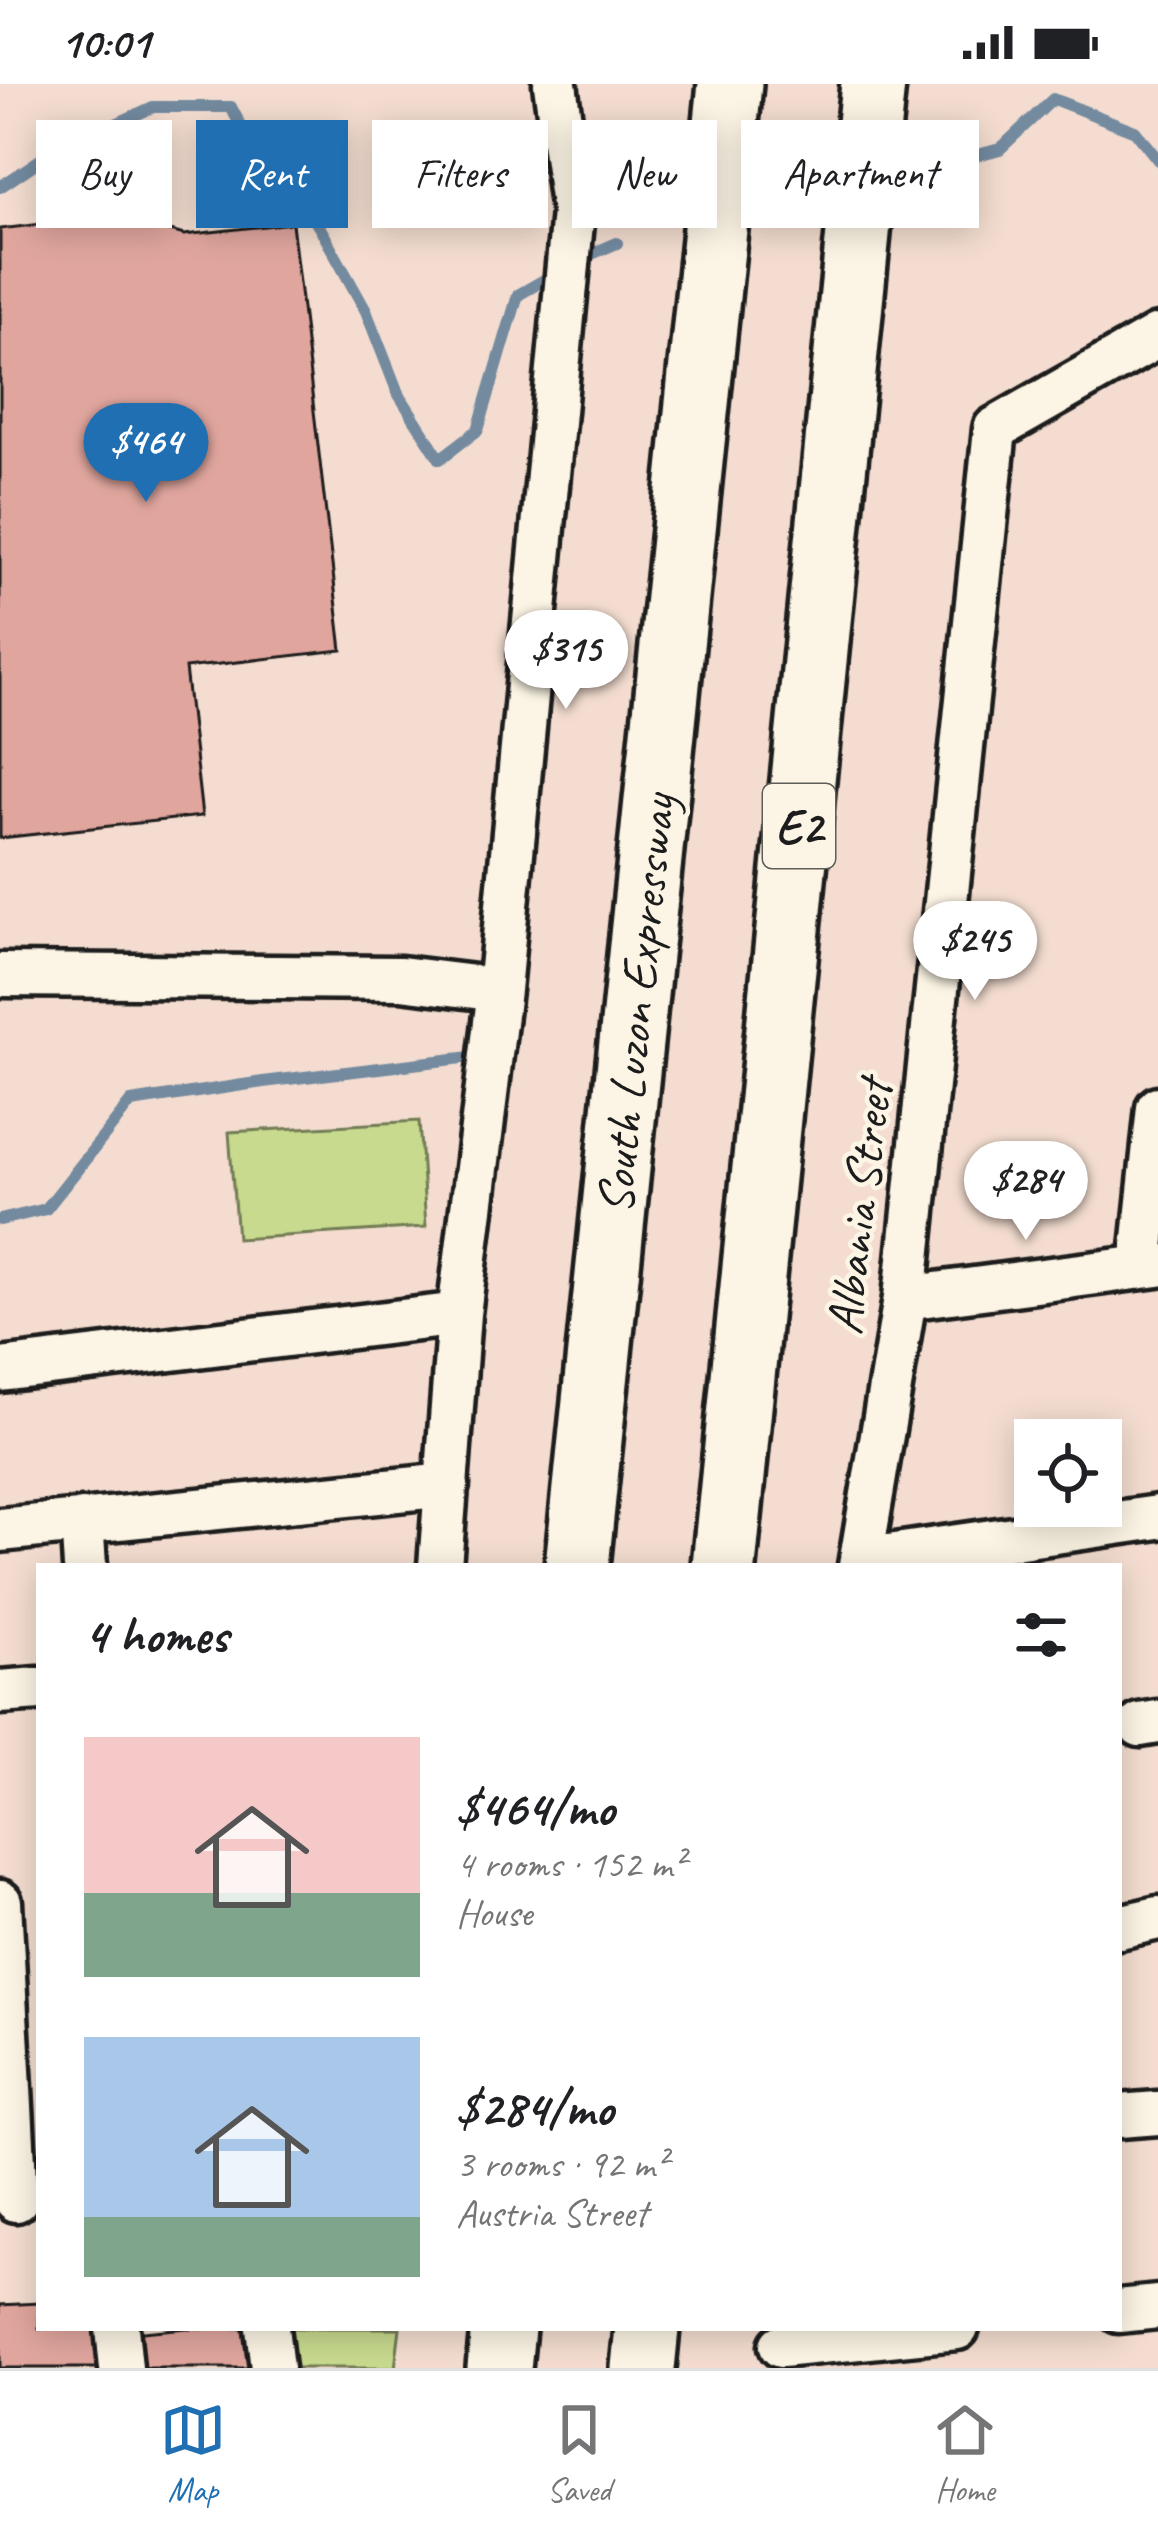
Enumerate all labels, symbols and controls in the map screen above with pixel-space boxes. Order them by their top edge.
text: 10:01 [60,14,150,71]
chip: Buy [36,120,172,228]
chip: Rent [196,120,348,228]
chip: Filters [372,120,548,228]
chip: New [572,120,717,228]
chip: Apartment [741,120,979,228]
pin: $464 [75,403,217,505]
text: $464 [110,417,182,466]
pin: $315 [495,610,637,712]
text: $315 [531,624,601,673]
road number: E2 [763,784,835,868]
street label: South Luzon Expressway [582,788,690,1217]
pin: $245 [904,901,1046,1003]
text: $245 [940,915,1010,964]
street label: Albania Street [812,1070,907,1338]
pin: $284 [955,1141,1097,1243]
text: $284 [991,1155,1061,1204]
map controls [1014,1419,1122,1527]
button: locate [1014,1419,1122,1527]
icon: filters [1008,1602,1074,1668]
text: 4 homes [84,1603,228,1667]
text: $464/mo [456,1776,614,1840]
icon: home [180,1785,324,1929]
text: 4 rooms · 152 m² [456,1840,684,1889]
text: House [456,1889,532,1938]
text: $284/mo [456,2076,613,2140]
icon: home [180,2085,324,2229]
text: 3 rooms · 92 m² [456,2140,667,2189]
text: Austria Street [456,2189,648,2238]
tab: Map [160,2397,226,2511]
tab: Saved [546,2397,612,2511]
tab: Home [932,2397,998,2511]

